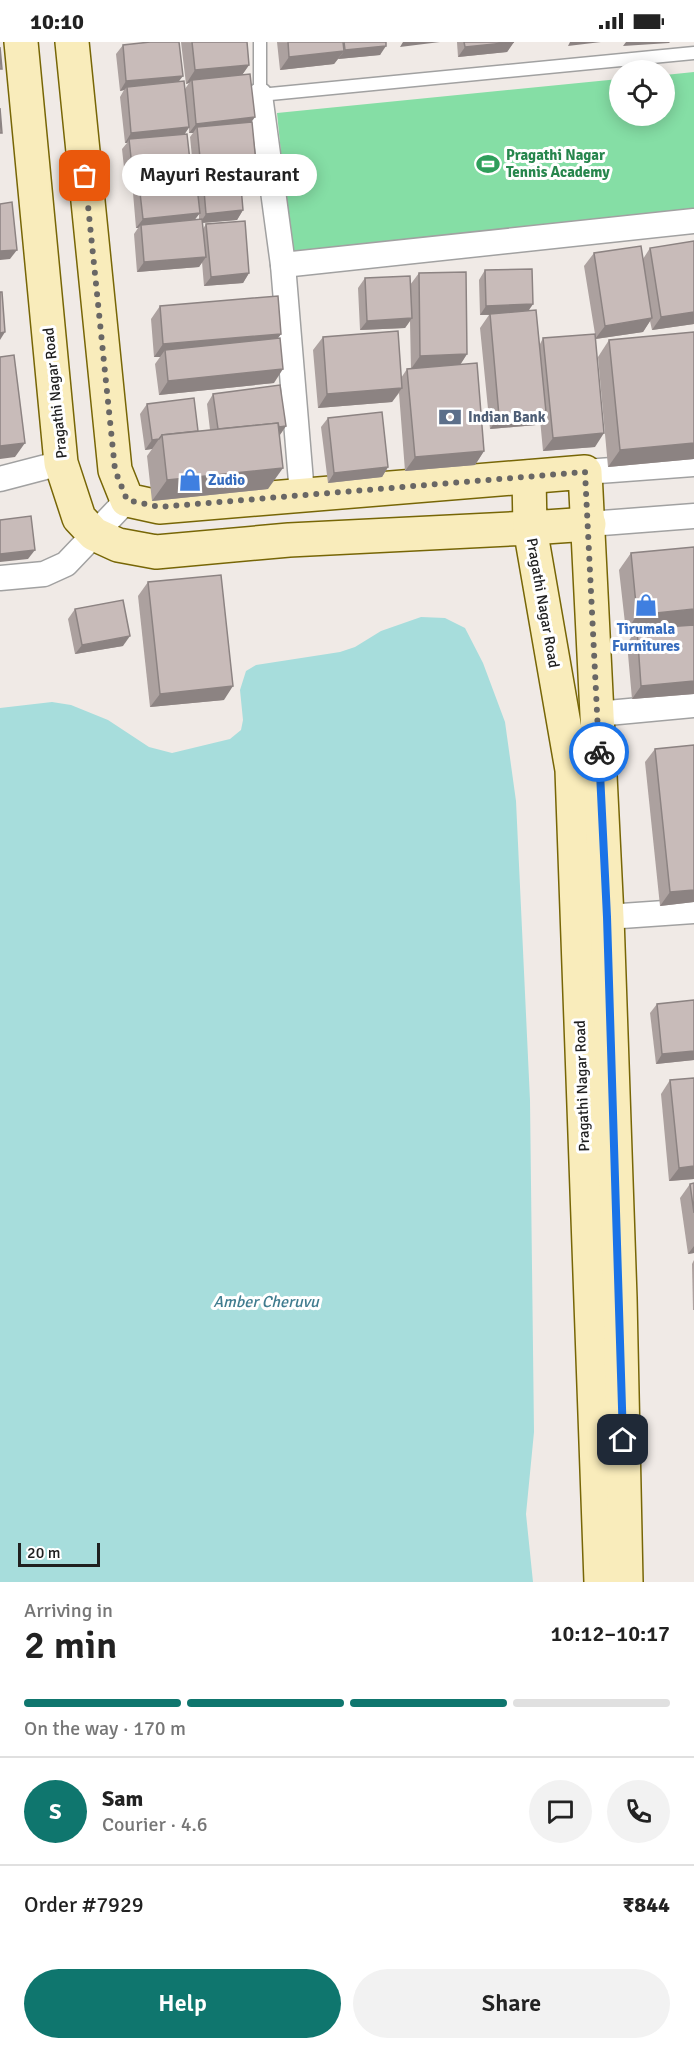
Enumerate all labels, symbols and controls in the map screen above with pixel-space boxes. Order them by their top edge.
text: 10:10 [30,8,84,35]
map controls [609,60,675,126]
button: locate [609,60,675,126]
place label: Pragathi Nagar Tennis Academy [506,146,610,181]
pin [59,150,110,201]
sports icon: Pragathi Nagar Tennis Academy [475,151,501,177]
callout: Mayuri Restaurant [121,155,316,197]
icon: bag [68,159,101,192]
text: Mayuri Restaurant [139,162,300,187]
street label: Pragathi Nagar Road [39,327,71,459]
bank icon: Indian Bank [437,404,463,430]
place label: Indian Bank [468,408,546,426]
shop icon: Zudio [177,467,203,493]
place label: Zudio [208,471,245,489]
street label: Pragathi Nagar Road [523,537,563,669]
shop icon: Tirumala Furnitures [633,592,659,618]
place label: Tirumala Furnitures [612,620,680,655]
courier [569,722,629,782]
icon: bike [583,736,616,769]
street label: Pragathi Nagar Road [571,1020,593,1152]
water label: Amber Cheruvu [213,1292,320,1312]
pin [597,1414,648,1465]
icon: home [606,1423,639,1456]
scale bar [18,1540,100,1568]
text: 20 m [27,1543,61,1563]
text: Arriving in [24,1598,113,1623]
text: 10:12–10:17 [551,1620,670,1647]
text: 2 min [24,1621,117,1669]
text: On the way · 170 m [24,1716,186,1741]
button: chat [529,1780,592,1843]
button: phone [607,1780,670,1843]
text: Sam [102,1785,143,1812]
text: S [49,1798,62,1825]
text: Courier · 4.6 [102,1812,208,1837]
text: Order #7929 [24,1891,144,1918]
text: ₹844 [622,1891,670,1918]
button: Help [24,1969,341,2038]
button: Share [353,1969,670,2038]

